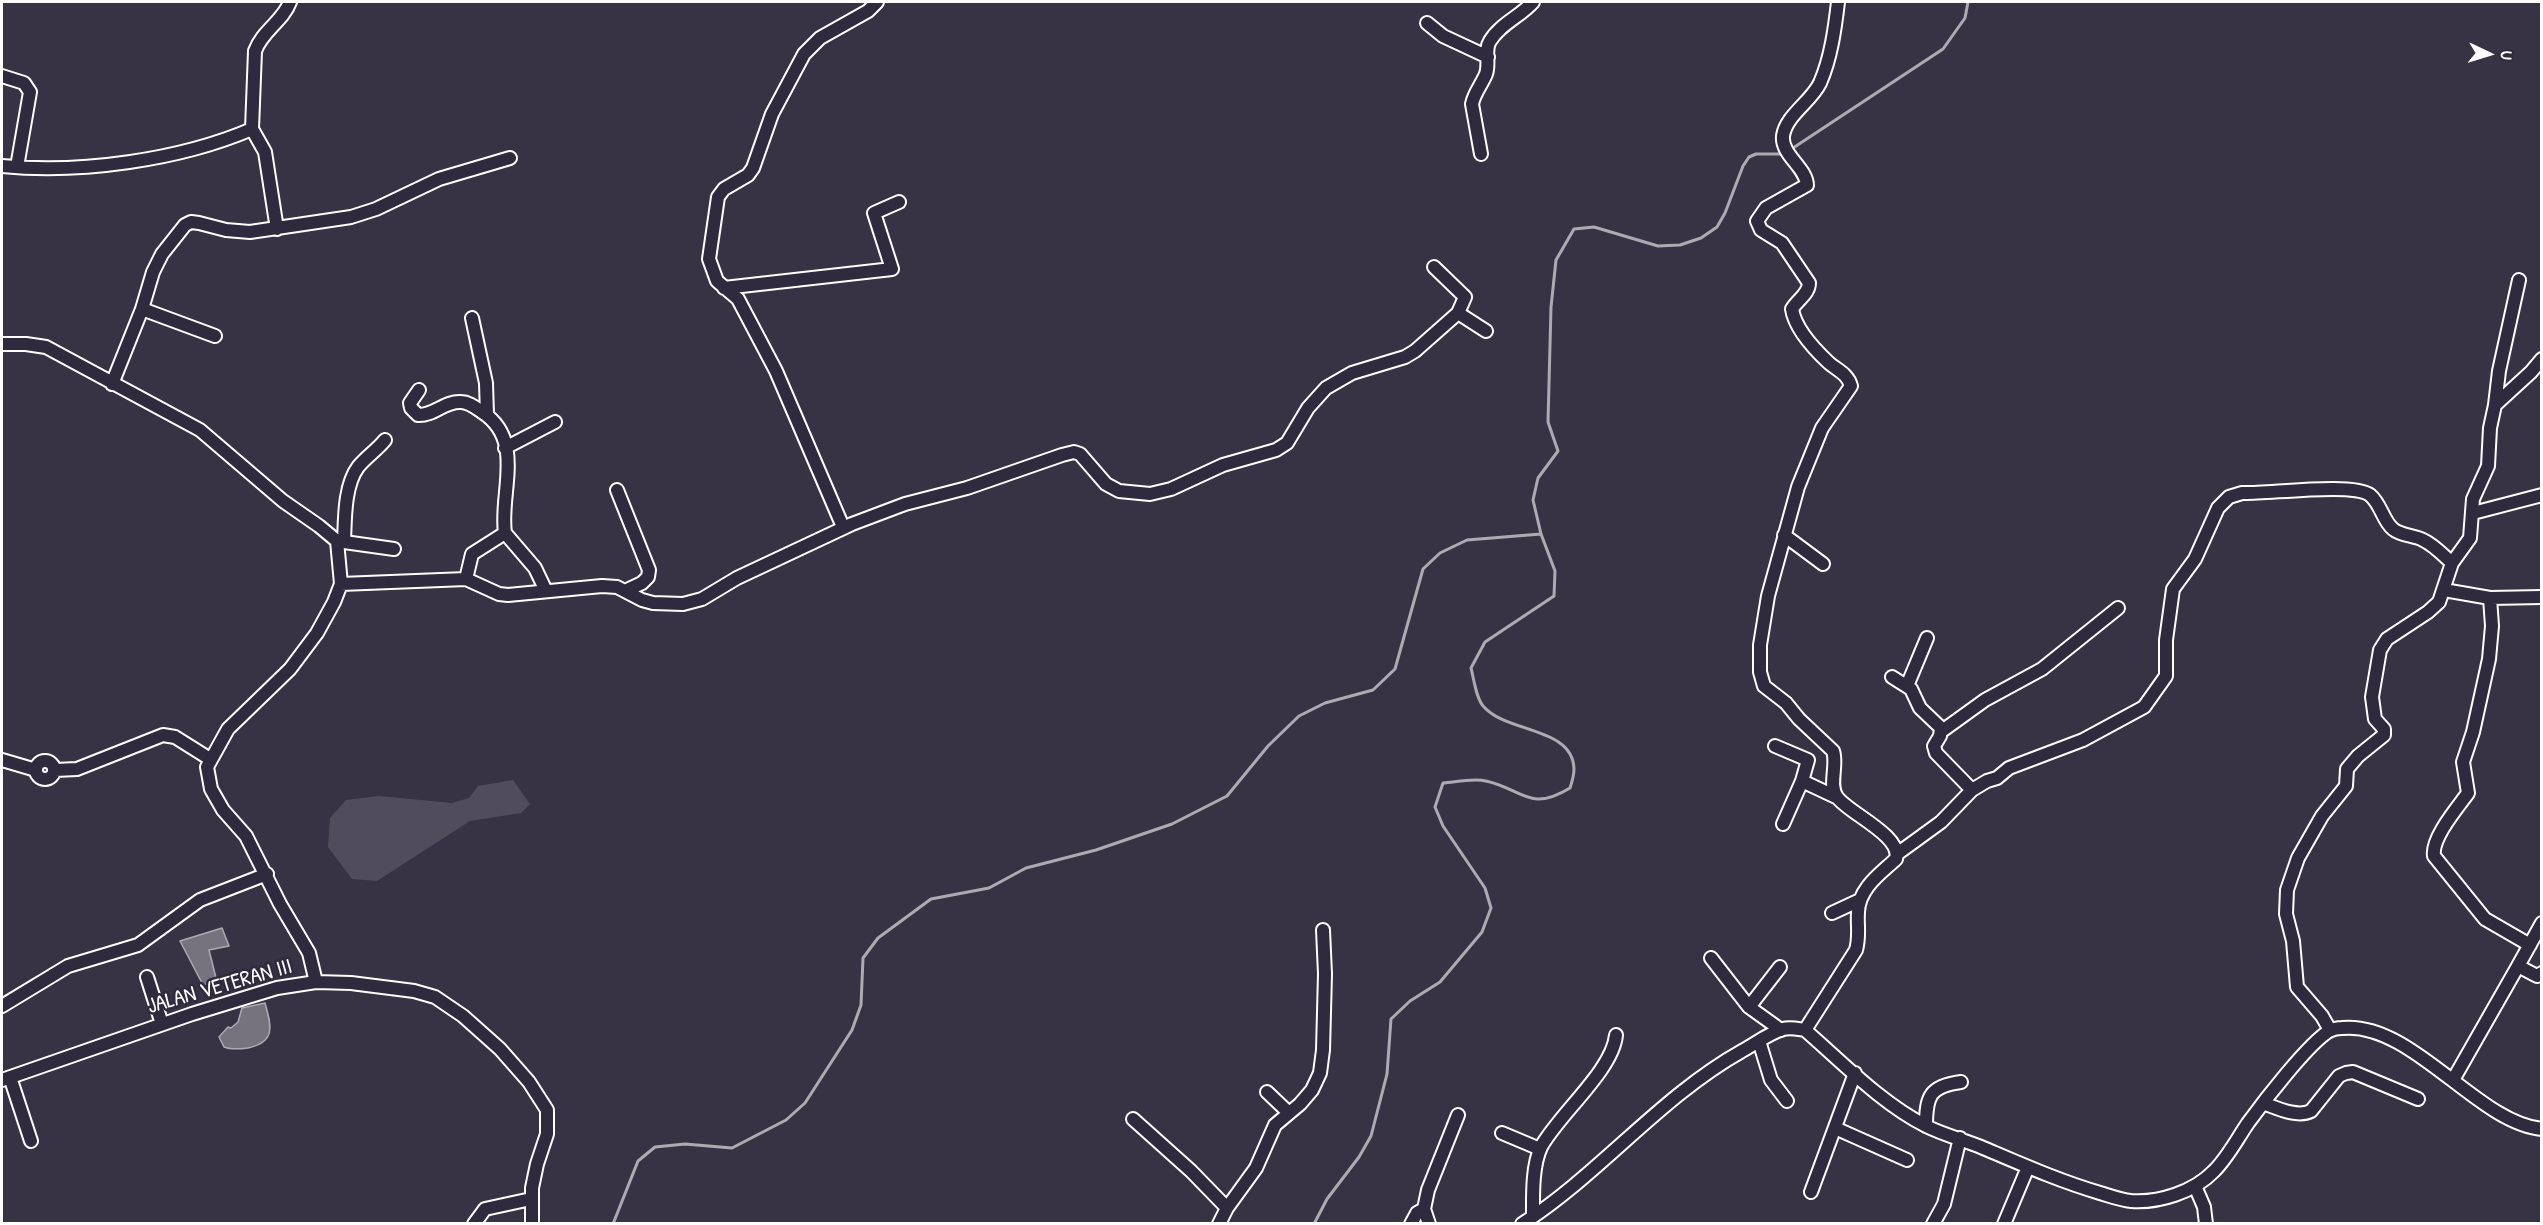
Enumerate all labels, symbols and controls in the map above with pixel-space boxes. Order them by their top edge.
north arrow [2459,24,2519,84]
text: U [2496,50,2518,60]
street label: JALAN VETERAN III [144,954,296,1020]

